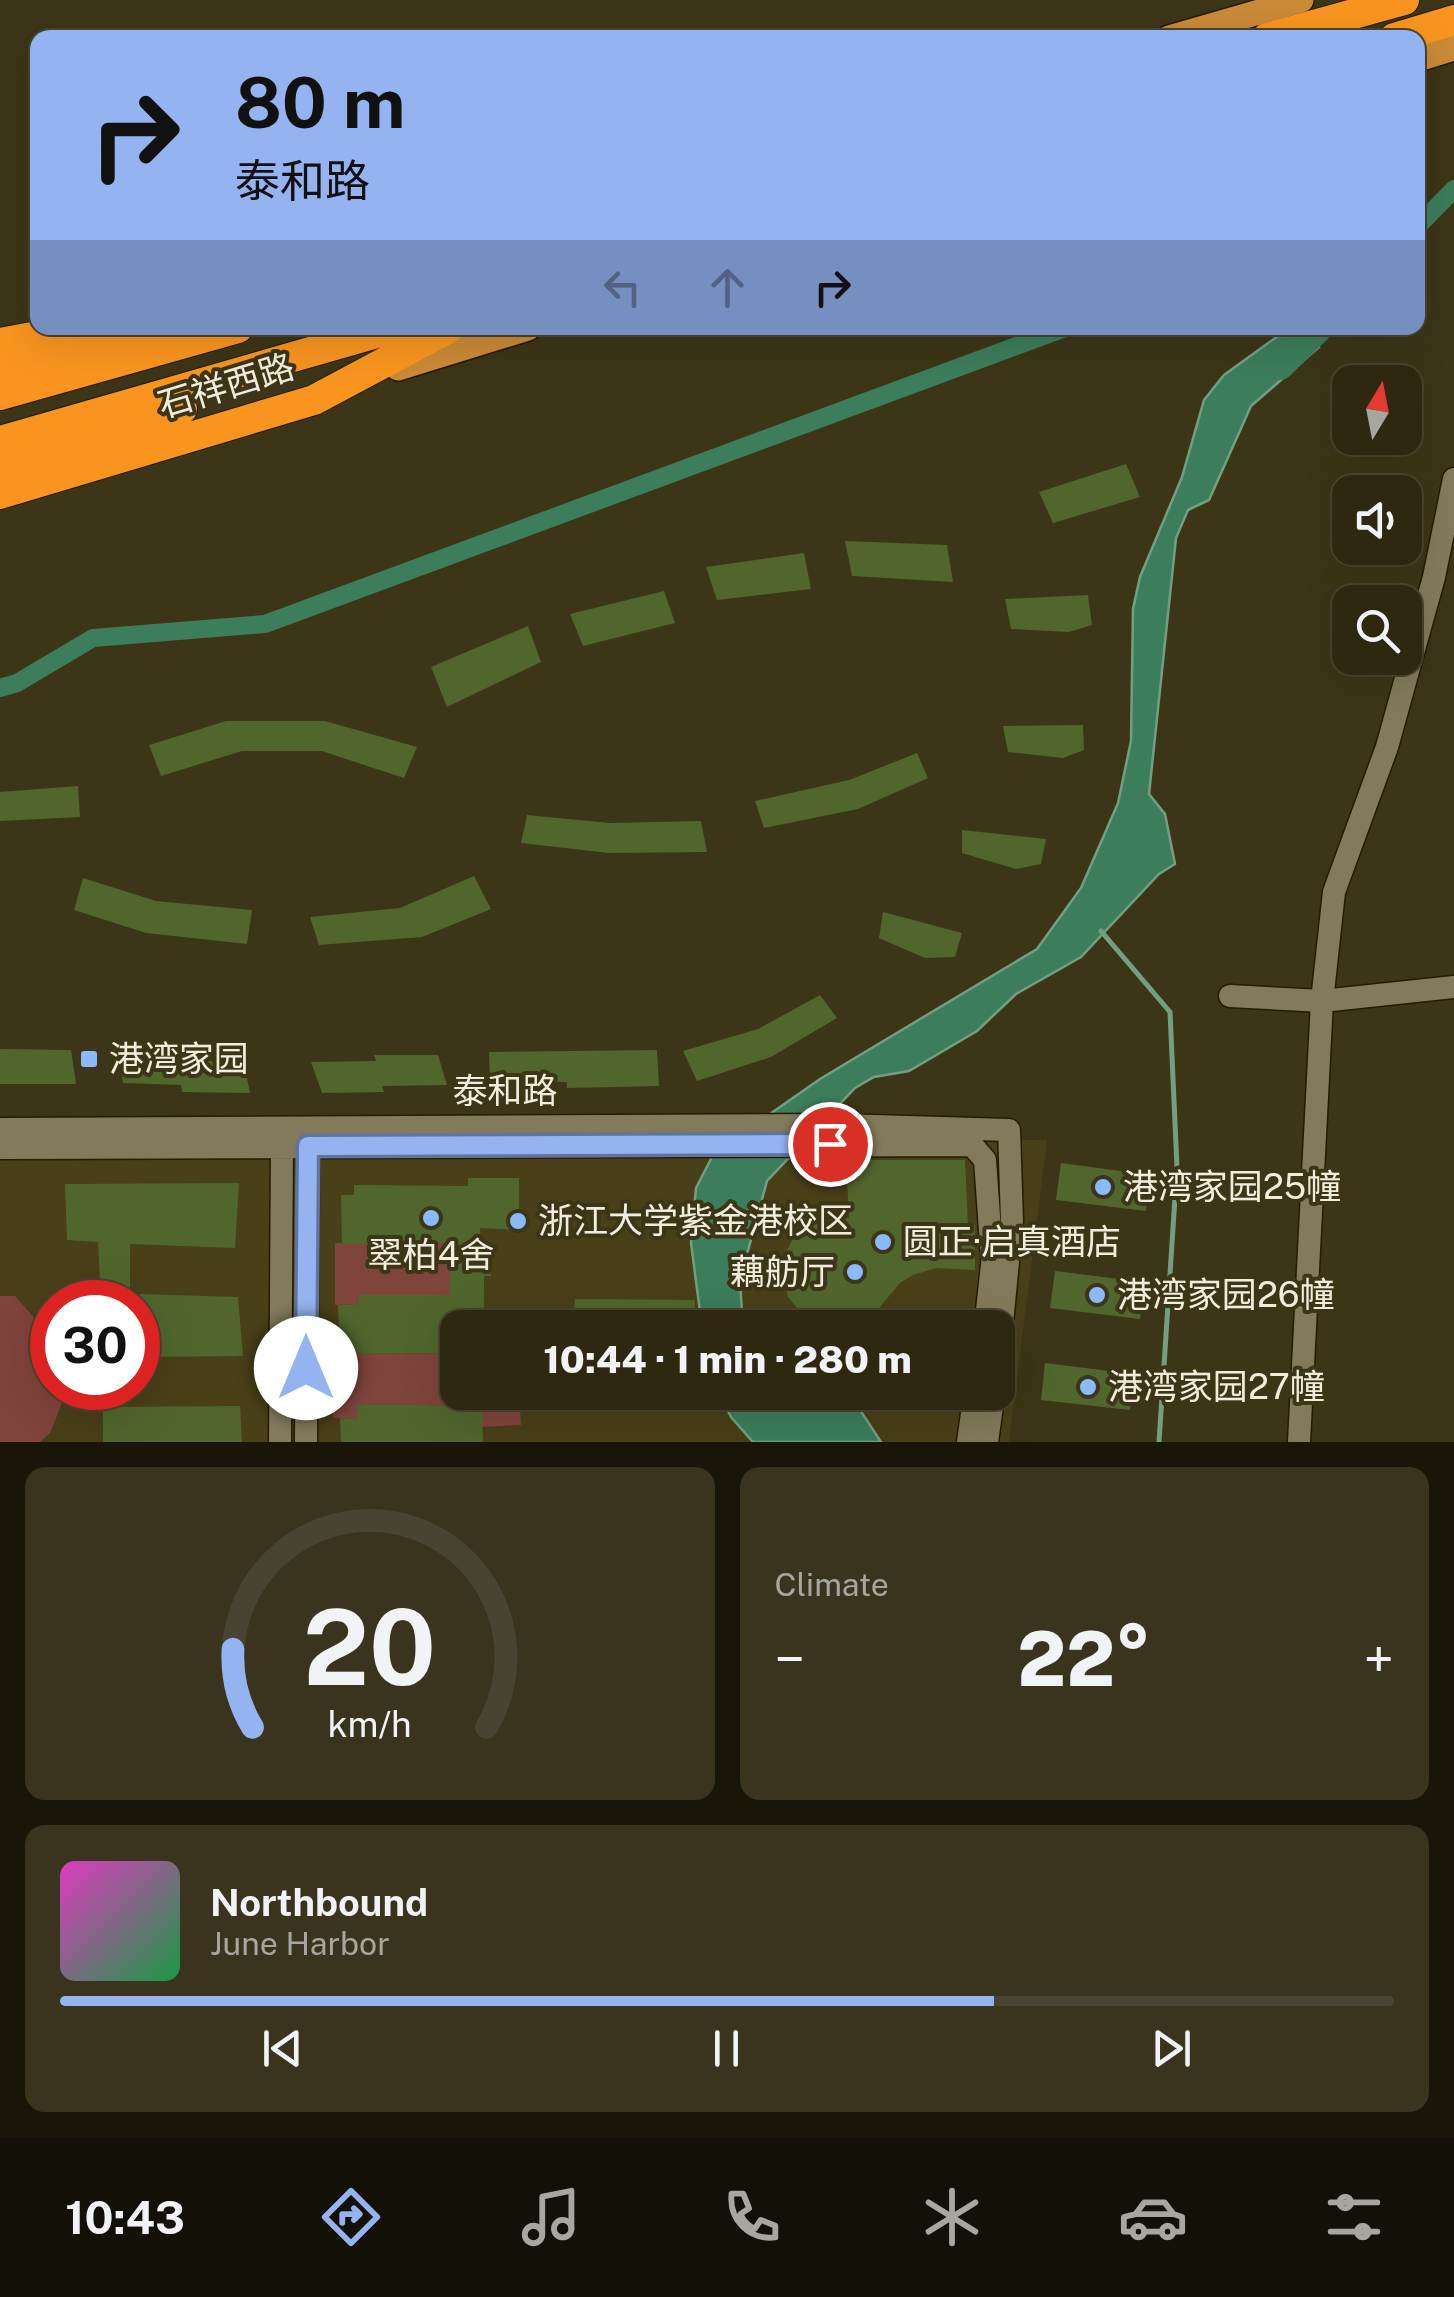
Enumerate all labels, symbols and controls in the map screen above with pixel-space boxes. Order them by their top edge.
text: 80 m [235,61,405,144]
icon: right [70,70,200,200]
text: 泰和路 [235,154,370,207]
icon: left [595,260,650,315]
icon: ahead [700,260,755,315]
icon: right [805,260,860,315]
street label: 石祥西路 [153,345,299,426]
north arrow [1332,365,1422,455]
map controls [1332,365,1422,675]
button: sound [1332,475,1422,565]
button: search [1332,585,1422,675]
place label: 港湾家园 [109,1038,249,1079]
marker: 港湾家园 [78,1048,100,1070]
street label: 泰和路 [452,1070,558,1111]
pin [788,1102,873,1187]
icon: arrive [803,1117,858,1172]
place label: 港湾家园25幢 [1123,1166,1341,1207]
marker: 港湾家园25幢 [1092,1176,1114,1198]
place label: 浙江大学紫金港校区 [538,1200,853,1241]
marker: 翠柏4舍 [420,1207,442,1229]
marker: 浙江大学紫金港校区 [507,1210,529,1232]
place label: 圆正·启真酒店 [903,1221,1121,1262]
marker: 圆正·启真酒店 [872,1231,894,1253]
place label: 翠柏4舍 [368,1234,495,1275]
place label: 藕舫厅 [730,1251,835,1292]
marker: 藕舫厅 [844,1261,866,1283]
place label: 港湾家园26幢 [1117,1274,1335,1315]
speed limit sign: 30 [30,1280,160,1410]
marker: 港湾家园26幢 [1086,1284,1108,1306]
position arrow [254,1316,358,1420]
text: 10:44 · 1 min · 280 m [543,1337,912,1382]
place label: 港湾家园27幢 [1108,1366,1325,1407]
marker: 港湾家园27幢 [1077,1376,1099,1398]
text: Climate [775,1566,889,1603]
text: 20 [303,1586,436,1708]
text: 22° [1017,1615,1151,1703]
text: − [775,1627,805,1691]
text: + [1364,1627,1394,1691]
text: km/h [328,1703,412,1745]
text: Northbound [210,1880,428,1925]
text: June Harbor [210,1925,390,1962]
icon: previous [255,2021,310,2076]
icon: pause [699,2021,754,2076]
icon: next [1144,2021,1199,2076]
icon: directions [316,2182,386,2252]
icon: music [516,2182,586,2252]
icon: phone [717,2182,787,2252]
icon: climate [917,2182,987,2252]
icon: car [1118,2182,1188,2252]
icon: filters [1319,2182,1389,2252]
text: 10:43 [65,2191,185,2244]

